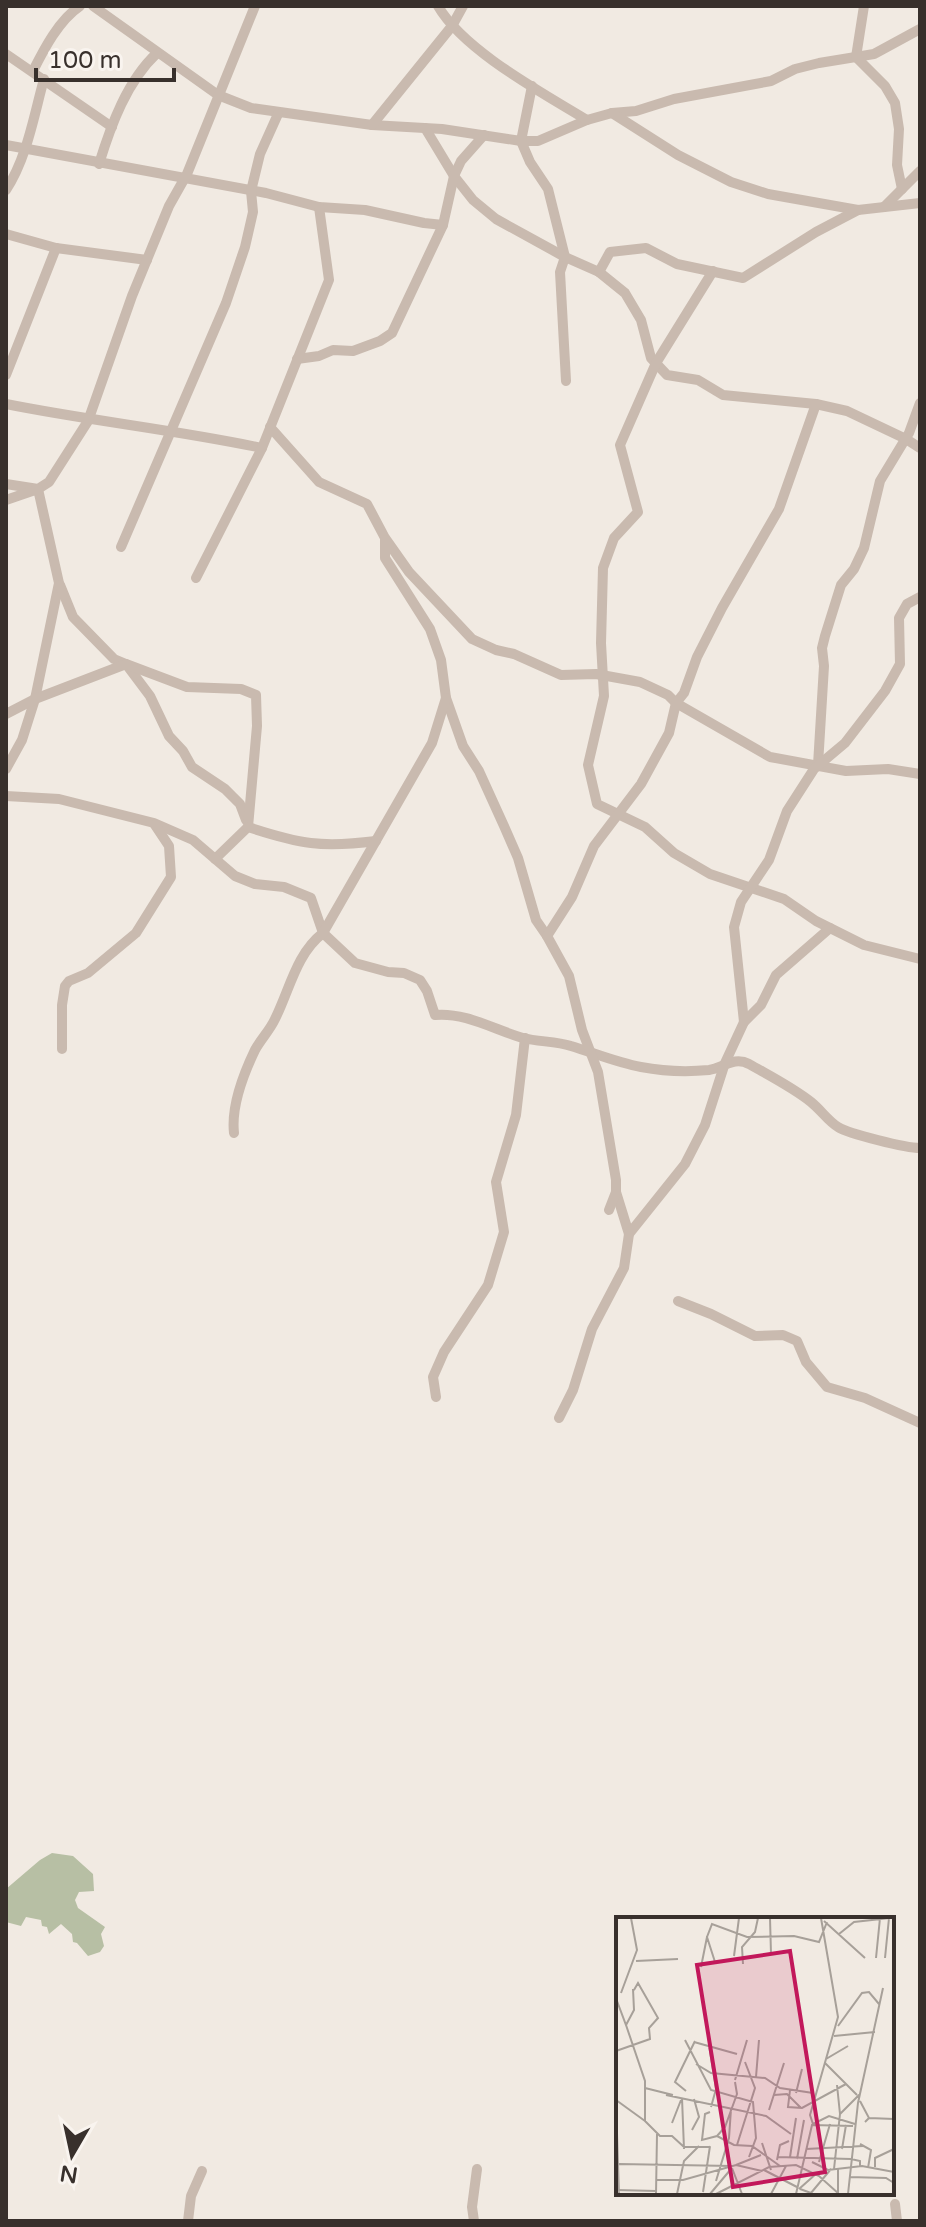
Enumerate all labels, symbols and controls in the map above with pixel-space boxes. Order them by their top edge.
scale bar [36,32,174,82]
text: 100 m [48,46,122,75]
inset map [616,1917,894,2195]
north arrow [32,2115,112,2195]
text: N [58,2160,80,2188]

